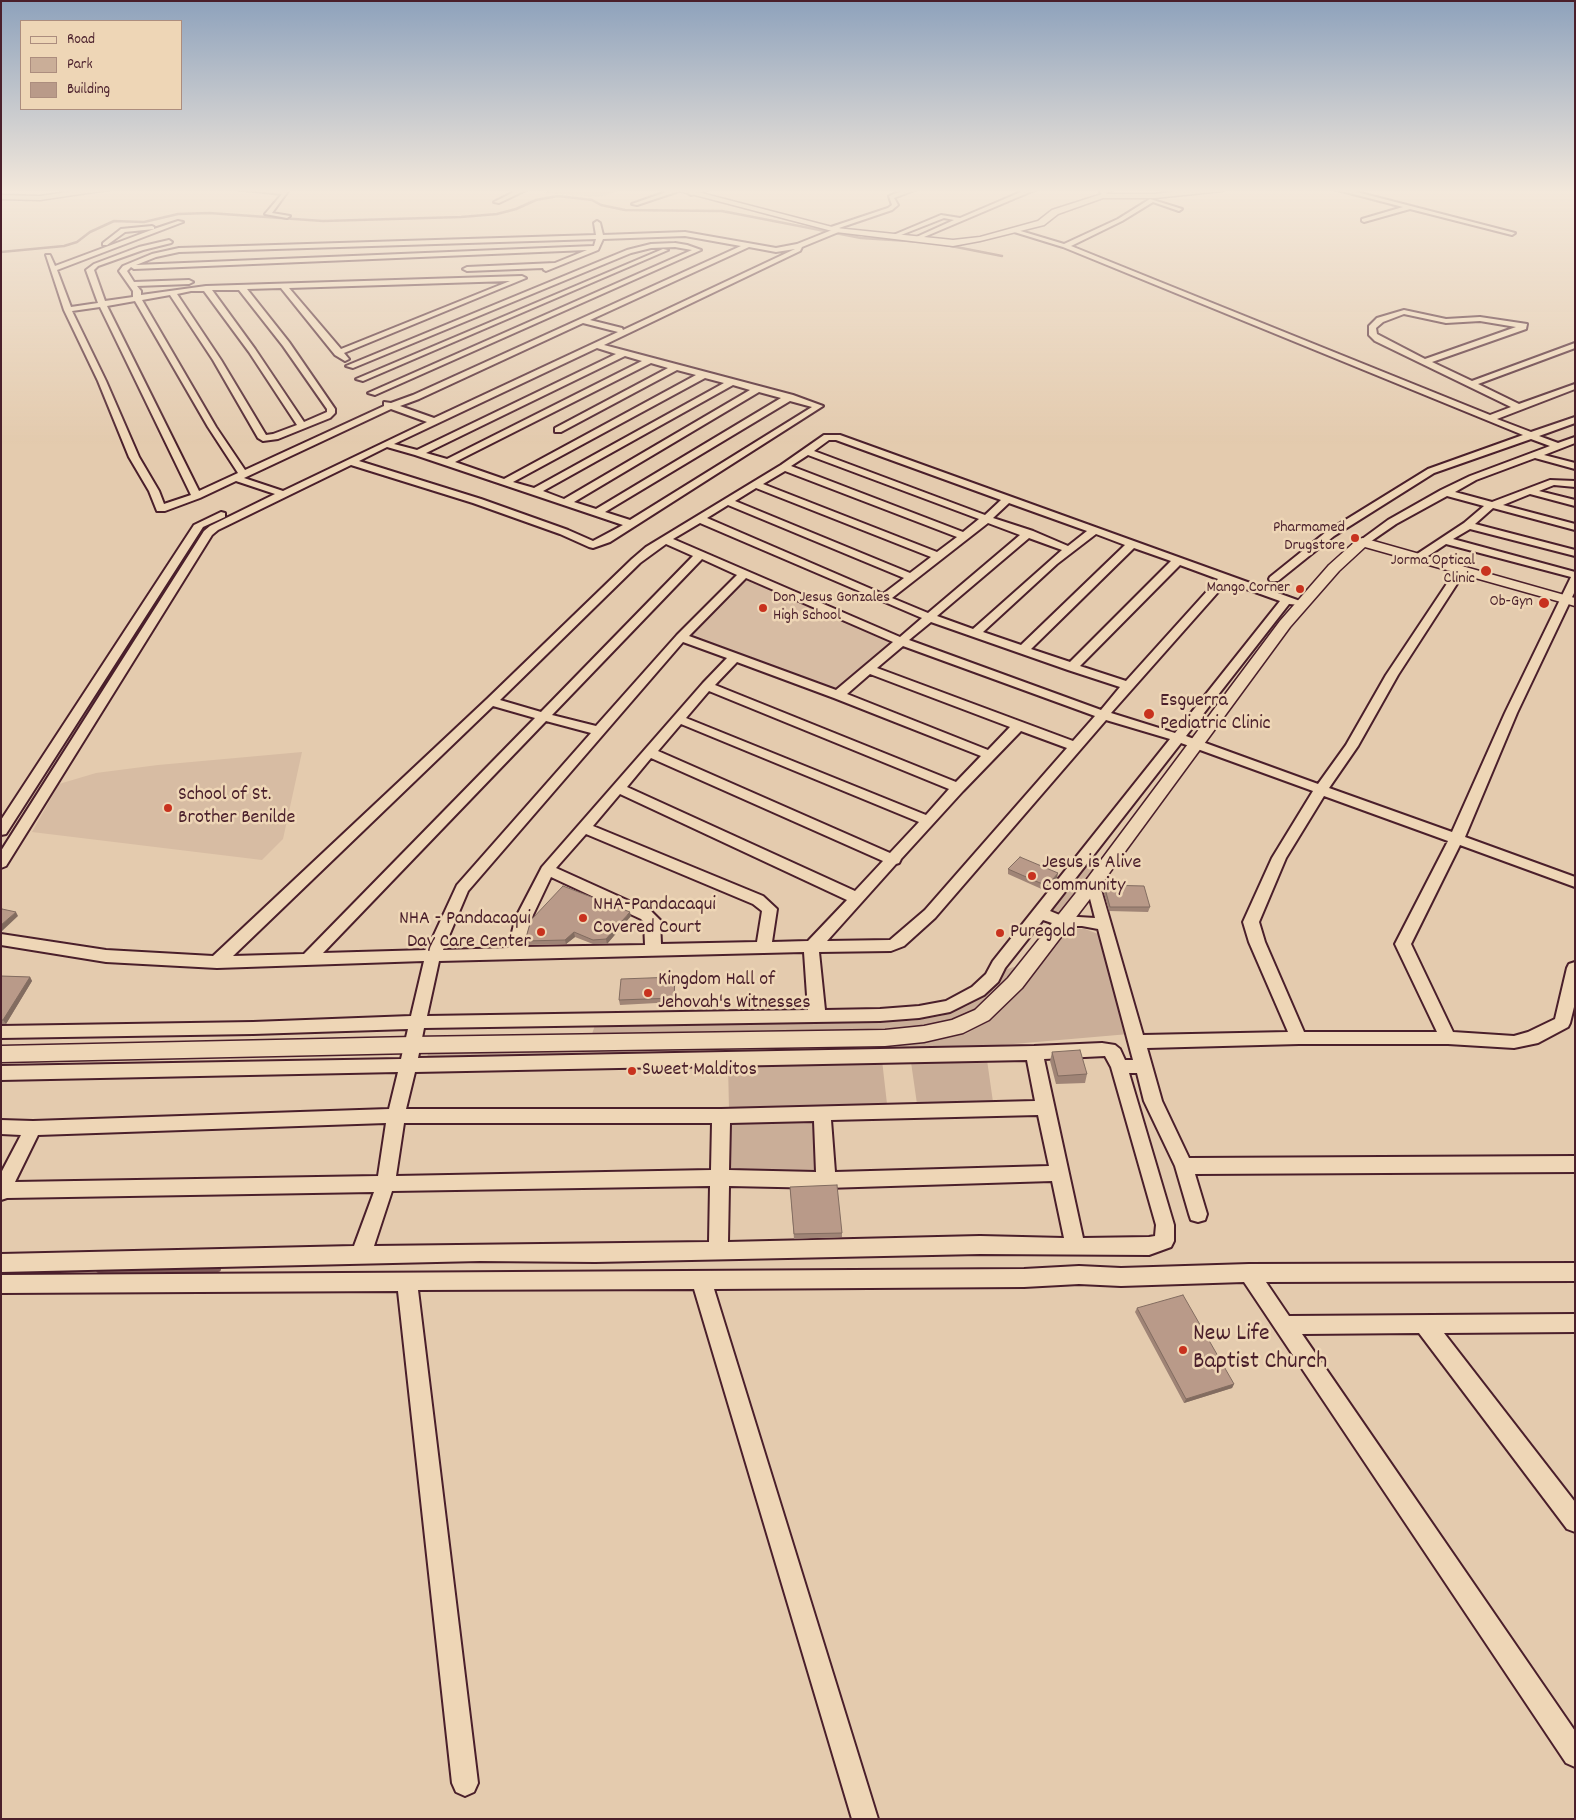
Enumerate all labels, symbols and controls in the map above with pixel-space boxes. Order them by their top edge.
legend [20,20,182,110]
text: Road [67,29,95,51]
text: Park [67,54,93,76]
text: Building [67,79,110,101]
place label: Pharmamed Drugstore [1273,519,1345,557]
marker: Pharmamed Drugstore [1349,532,1361,544]
place label: Jorma Optical Clinic [1391,552,1475,590]
marker: Jorma Optical Clinic [1479,564,1493,578]
place label: Mango Corner [1207,579,1290,599]
marker: Mango Corner [1294,583,1306,595]
place label: Don Jesus Gonzales High School [773,589,890,627]
place label: Ob-Gyn [1489,593,1533,613]
marker: Ob-Gyn [1537,596,1551,610]
marker: Don Jesus Gonzales High School [757,602,769,614]
place label: Esguerra Pediatric Clinic [1160,690,1271,737]
marker: Esguerra Pediatric Clinic [1142,707,1156,721]
place label: School of St. Brother Benilde [178,784,295,831]
marker: School of St. Brother Benilde [162,802,174,814]
place label: Jesus is Alive Community [1042,852,1141,899]
marker: Jesus is Alive Community [1026,870,1038,882]
place label: NHA-Pandacaqui Covered Court [593,894,716,941]
place label: NHA - Pandacaqui Day Care Center [399,908,531,955]
marker: NHA-Pandacaqui Covered Court [577,912,589,924]
place label: Puregold [1010,921,1076,945]
marker: NHA - Pandacaqui Day Care Center [535,926,547,938]
marker: Puregold [994,927,1006,939]
place label: Kingdom Hall of Jehovah's Witnesses [658,969,811,1016]
marker: Kingdom Hall of Jehovah's Witnesses [642,987,654,999]
place label: Sweet Malditos [642,1059,757,1083]
marker: Sweet Malditos [626,1065,638,1077]
place label: New Life Baptist Church [1193,1322,1327,1378]
marker: New Life Baptist Church [1177,1344,1189,1356]

